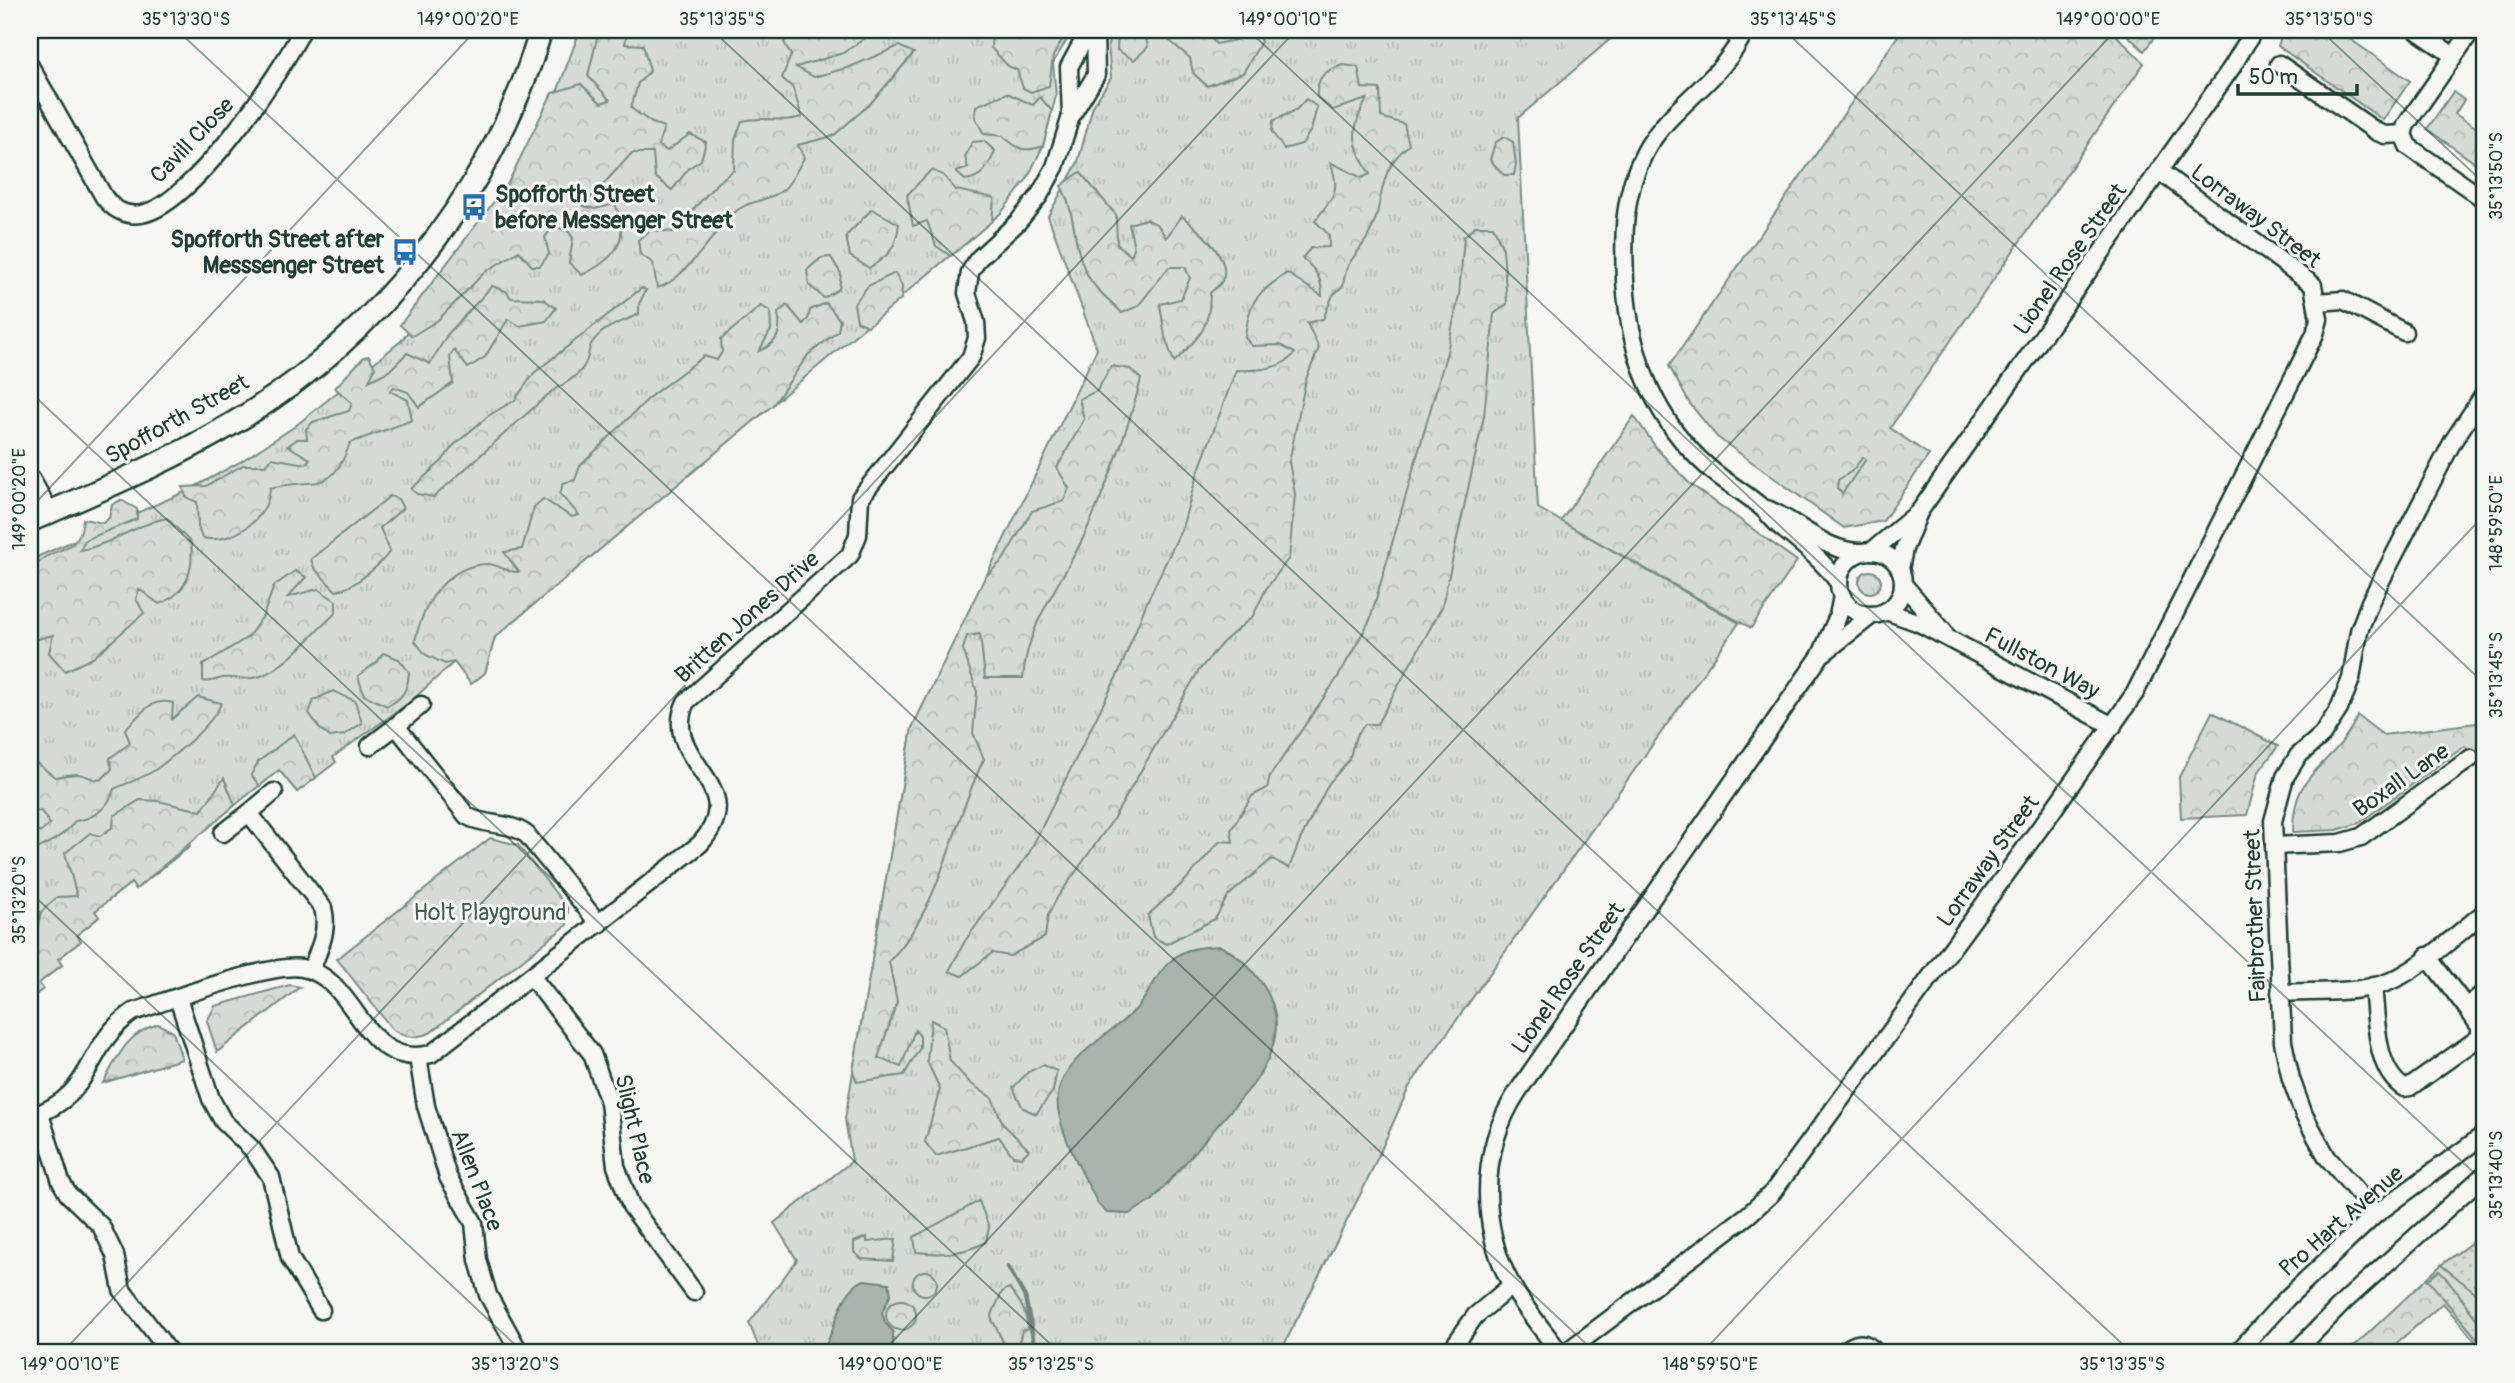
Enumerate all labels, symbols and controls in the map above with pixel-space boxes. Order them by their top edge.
text: 35°13'30"S [142,8,230,31]
text: 149°00'20"E [417,8,519,31]
text: 35°13'35"S [679,8,765,31]
text: 149°00'10"E [1239,8,1337,31]
text: 35°13'45"S [1750,8,1836,31]
text: 149°00'00"E [2056,8,2160,31]
text: 35°13'50"S [2285,8,2373,31]
scale bar [2238,52,2358,96]
text: 50 m [2249,64,2298,91]
street label: Cavill Close [144,90,241,189]
text: 35°13'50"S [2485,132,2508,220]
street label: Lorraway Street [2185,158,2328,275]
street label: Lionel Rose Street [2007,177,2134,340]
place label: Spofforth Street before Messenger Street [495,180,734,235]
bus stop icon: Spofforth Street before Messenger Street [459,192,489,222]
place label: Spofforth Street after Messsenger Street [171,225,385,280]
bus stop icon: Spofforth Street after Messsenger Street [390,237,420,267]
street label: Spofforth Street [100,367,254,470]
text: 149°00'20"E [8,448,31,550]
text: 148°59'50"E [2485,475,2508,571]
street label: Britten Jones Drive [669,544,826,690]
street label: Fullston Way [1979,621,2105,706]
text: 35°13'45"S [2485,632,2508,718]
street label: Boxall Lane [2347,736,2455,824]
street label: Lorraway Street [1930,789,2046,933]
street label: Fairbrother Street [2237,828,2273,1003]
text: 35°13'20"S [8,856,31,944]
street label: Lionel Rose Street [1505,896,1632,1059]
park label: Holt Playground [414,898,566,927]
street label: Slight Place [608,1071,662,1187]
street label: Allen Place [444,1125,510,1236]
text: 35°13'40"S [2485,1131,2508,1219]
street label: Pro Hart Avenue [2273,1159,2410,1283]
text: 149°00'10"E [21,1353,119,1376]
text: 35°13'20"S [471,1353,559,1376]
text: 149°00'00"E [838,1353,942,1376]
text: 35°13'25"S [1008,1353,1094,1376]
text: 148°59'50"E [1662,1353,1758,1376]
text: 35°13'35"S [2079,1353,2165,1376]

